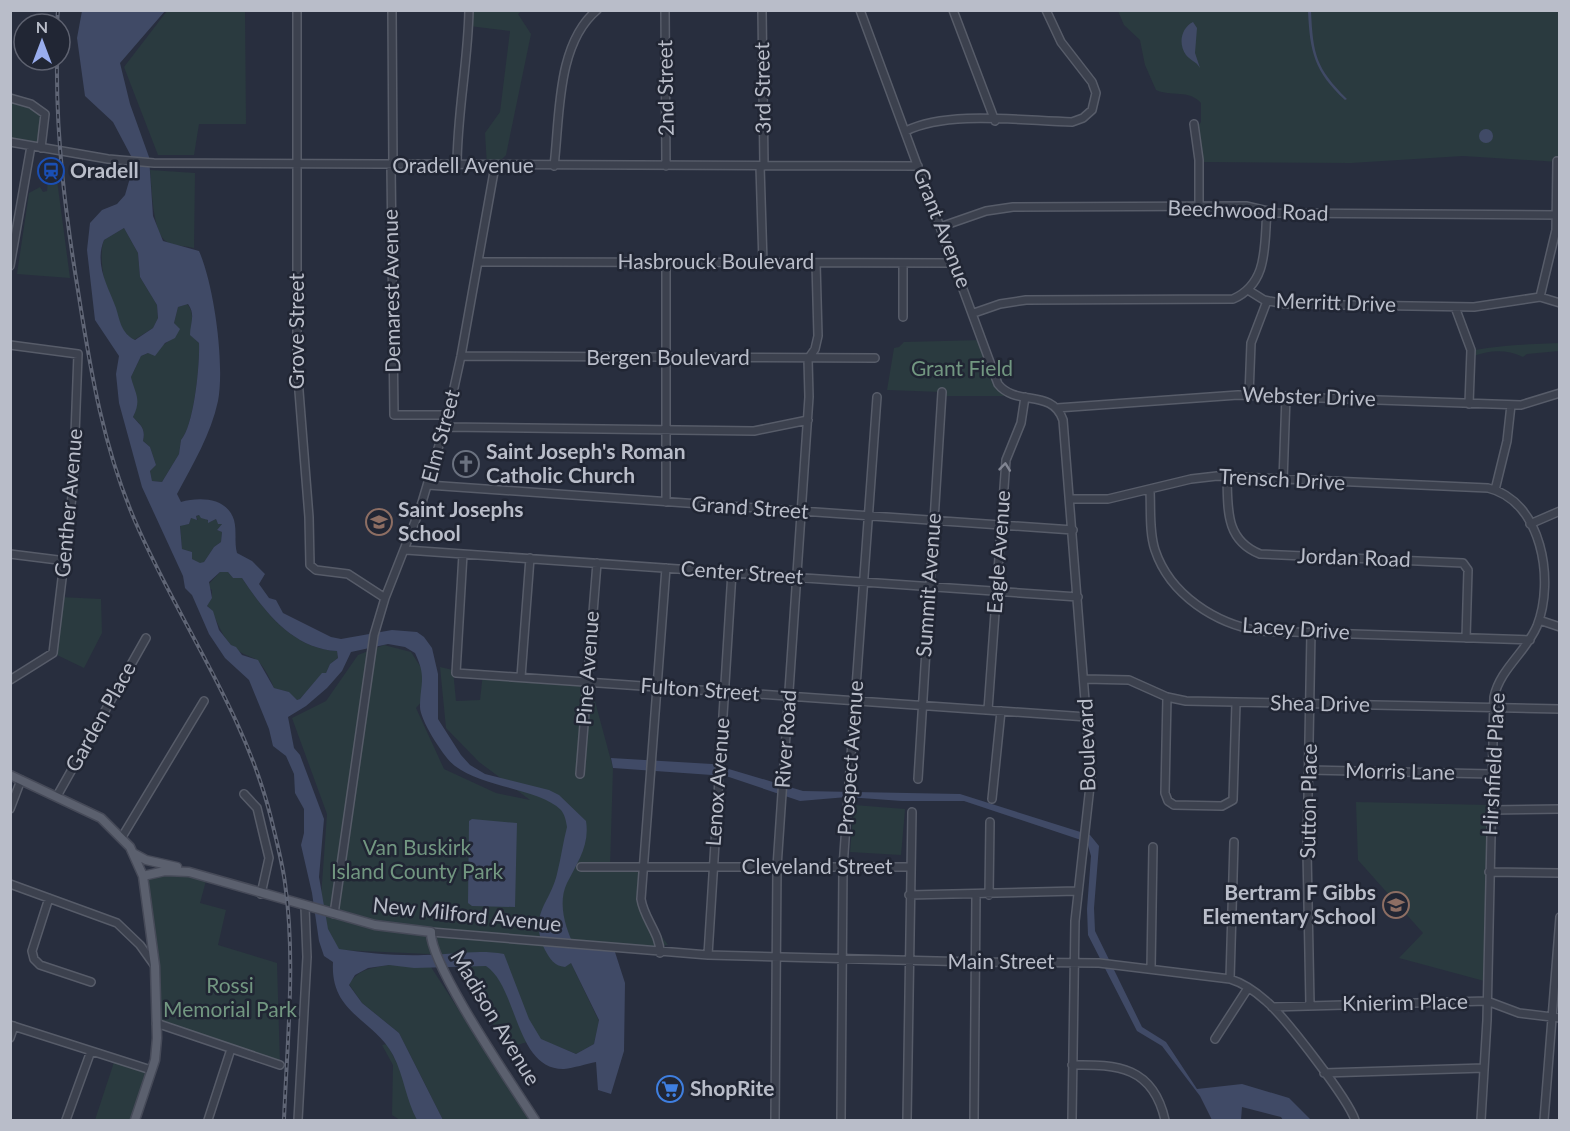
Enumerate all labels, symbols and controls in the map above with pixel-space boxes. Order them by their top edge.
north arrow [12,12,72,72]
text: N [36,17,48,36]
street label: 2nd Street [651,39,678,136]
street label: 3rd Street [748,41,775,134]
street label: Oradell Avenue [392,152,534,177]
station icon: Oradell [36,156,66,186]
place label: Oradell [70,157,139,182]
street label: Grant Avenue [909,164,978,291]
street label: Beechwood Road [1167,194,1329,225]
street label: Demarest Avenue [377,209,404,373]
street label: Hasbrouck Boulevard [618,248,814,273]
street label: Grove Street [283,272,308,389]
street label: Merritt Drive [1275,287,1397,316]
street label: Bergen Boulevard [586,344,750,369]
park label: Grant Field [911,355,1013,380]
street label: Webster Drive [1242,381,1376,410]
street label: Elm Street [415,386,464,485]
street label: Genther Avenue [49,427,86,578]
place label: Saint Joseph's Roman Catholic Church [486,438,686,487]
church icon: Saint Joseph's Roman Catholic Church [451,449,481,479]
one-way arrow [998,462,1011,471]
street label: Trensch Drive [1218,463,1346,494]
street label: Eagle Avenue [981,489,1014,614]
street label: Grand Street [691,490,810,523]
place label: Saint Josephs School [398,496,524,545]
school or university icon: Saint Josephs School [364,507,394,537]
street label: Summit Avenue [910,512,945,658]
street label: Jordan Road [1297,542,1411,571]
street label: Center Street [680,555,805,588]
street label: Pine Avenue [570,610,603,726]
street label: Lacey Drive [1242,611,1351,644]
street label: Garden Place [59,657,140,776]
street label: Fulton Street [640,672,761,705]
street label: Prospect Avenue [832,680,867,836]
street label: River Road [769,689,800,789]
street label: Shea Drive [1270,689,1370,716]
street label: Hirshfield Place [1476,692,1509,836]
street label: Boulevard [1071,698,1100,792]
street label: Lenox Avenue [700,717,733,847]
street label: Sutton Place [1294,743,1321,859]
street label: Morris Lane [1345,757,1455,784]
park label: Van Buskirk Island County Park [331,834,503,883]
street label: Cleveland Street [741,853,893,878]
place label: Bertram F Gibbs Elementary School [1202,879,1376,928]
school or university icon: Bertram F Gibbs Elementary School [1381,890,1411,920]
street label: New Milford Avenue [372,891,563,936]
street label: Madison Avenue [446,945,546,1089]
street label: Main Street [947,948,1055,973]
park label: Rossi Memorial Park [163,972,297,1021]
street label: Knierim Place [1342,988,1468,1015]
supermarket icon: ShopRite [655,1074,685,1104]
place label: ShopRite [690,1075,775,1100]

